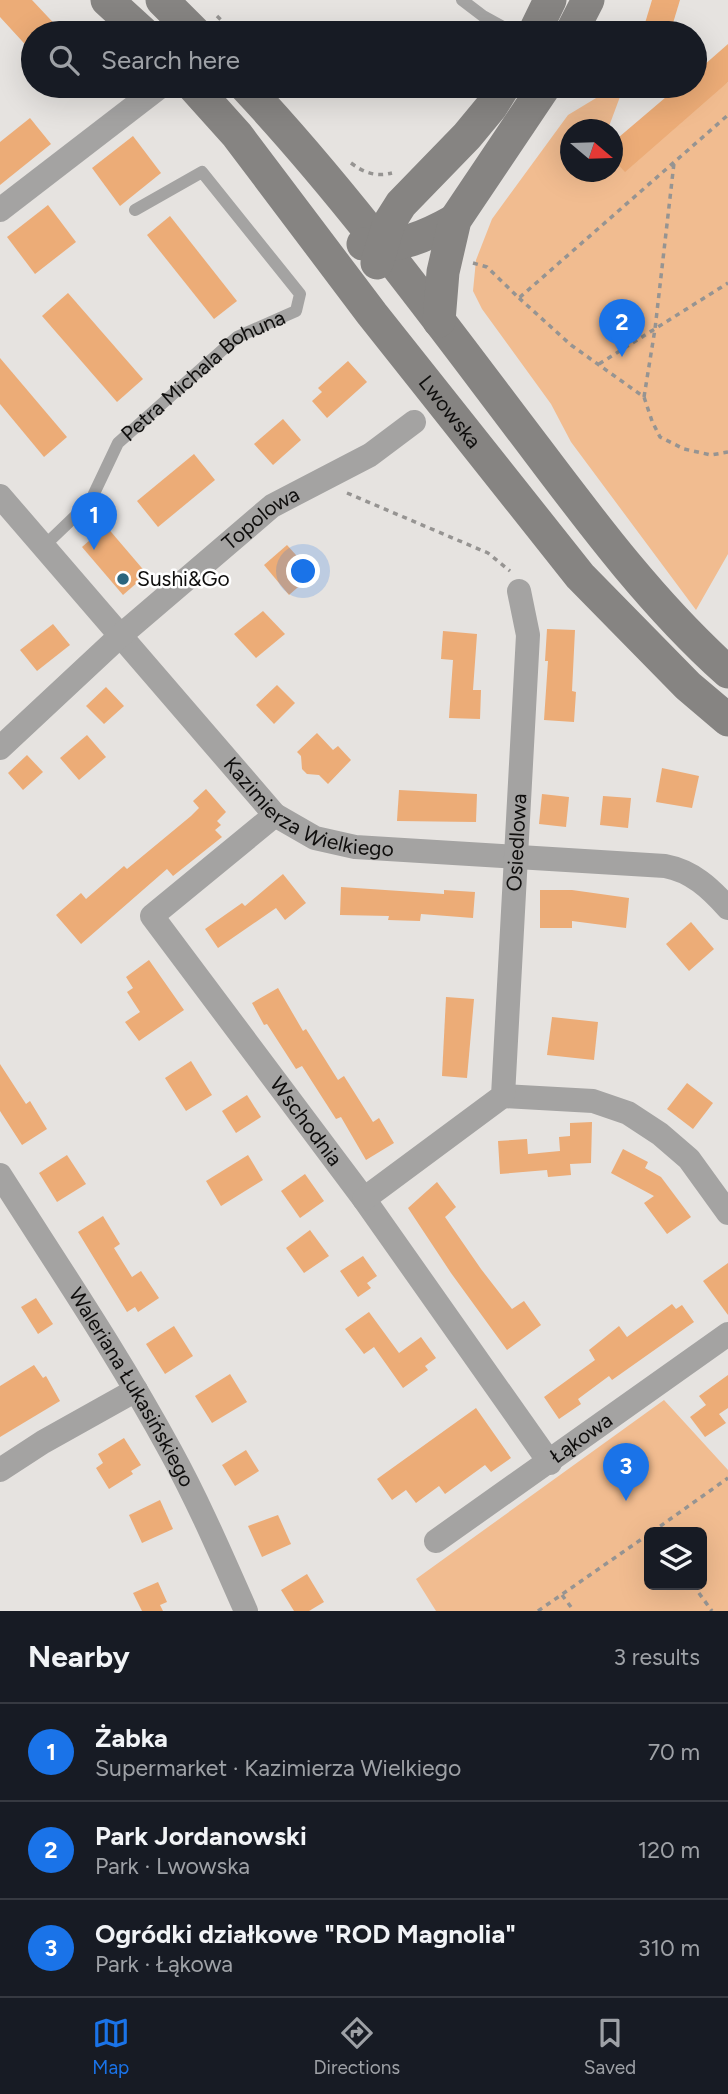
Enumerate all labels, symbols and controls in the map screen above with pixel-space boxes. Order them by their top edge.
search box [21,21,707,98]
icon: search [45,41,83,79]
text: Search here [101,44,240,76]
north arrow [560,119,623,182]
pin: 2 [599,299,645,357]
street label: Petra Michala Bohuna [116,304,289,446]
street label: Lwowska [414,370,487,453]
street label: Topolowa [217,481,303,555]
pin: 1 [71,492,117,550]
your location [286,554,320,588]
place label: Sushi&Go [137,566,230,591]
marker: Sushi&Go [115,571,131,587]
street label: Kazimierza Wielkiego [219,752,395,861]
street label: Osiedlowa [501,793,531,892]
street label: Wschodnia [265,1072,348,1171]
street label: Waleriana Łukasińskiego [64,1283,200,1491]
street label: Łąkowa [545,1407,617,1468]
pin: 3 [603,1443,649,1501]
map controls [644,1527,707,1590]
button: layers [644,1527,707,1590]
text: Nearby [28,1638,130,1675]
text: 3 results [613,1643,700,1671]
text: Żabka [95,1722,168,1754]
text: 1 [46,1738,56,1766]
text: 70 m [648,1738,700,1766]
text: Supermarket · Kazimierza Wielkiego [95,1754,461,1782]
text: Park Jordanowski [95,1820,307,1852]
text: 2 [44,1836,58,1864]
text: 120 m [638,1836,700,1864]
text: Park · Lwowska [95,1852,250,1880]
text: Ogródki działkowe "ROD Magnolia" [95,1918,516,1950]
text: 3 [45,1934,57,1962]
text: 310 m [638,1934,700,1962]
text: Park · Łąkowa [95,1950,233,1978]
tab: Map [92,2014,130,2079]
tab: Directions [313,2014,400,2079]
tab: Saved [584,2014,636,2079]

